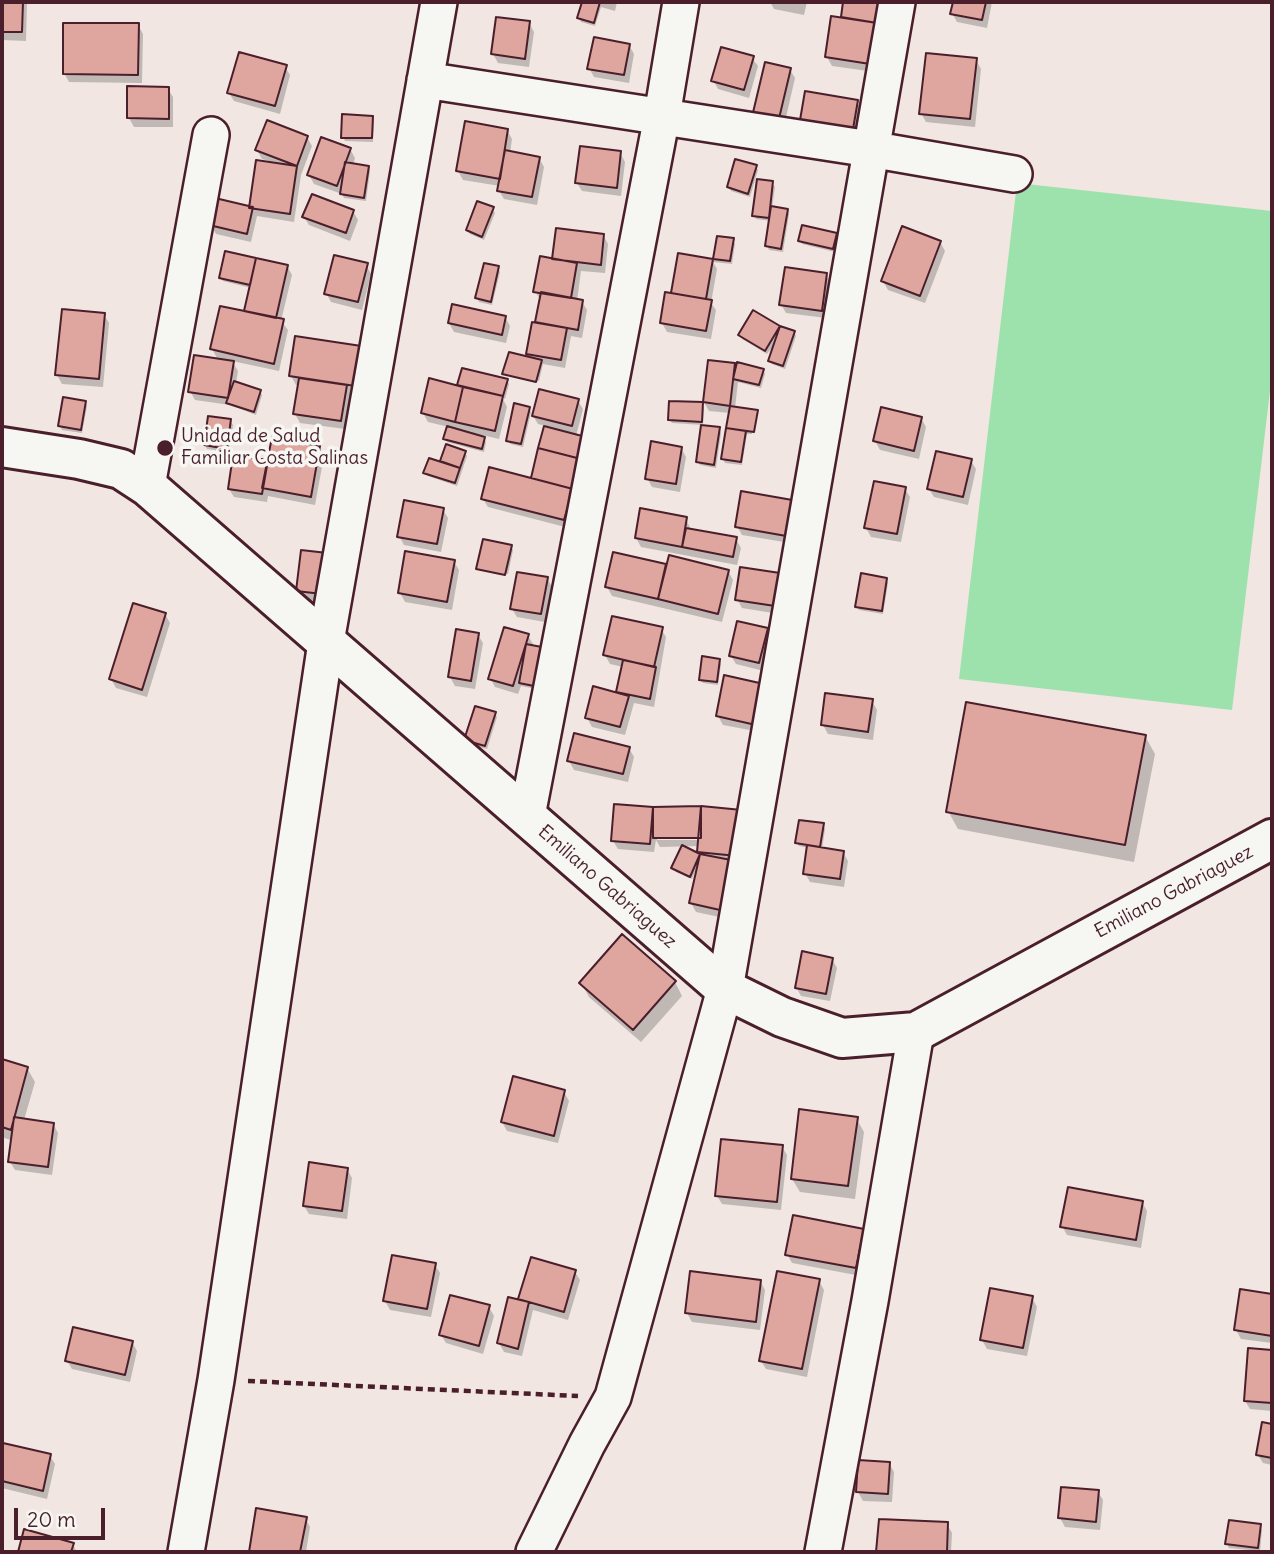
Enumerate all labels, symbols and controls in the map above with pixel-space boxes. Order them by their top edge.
place label: Unidad de Salud Familiar Costa Salinas [181,426,368,470]
marker: Unidad de Salud Familiar Costa Salinas [155,438,175,458]
street label: Emiliano Gabriaguez [533,821,681,953]
street label: Emiliano Gabriaguez [1091,841,1257,943]
scale bar [18,1494,108,1538]
text: 20 m [27,1506,76,1533]

